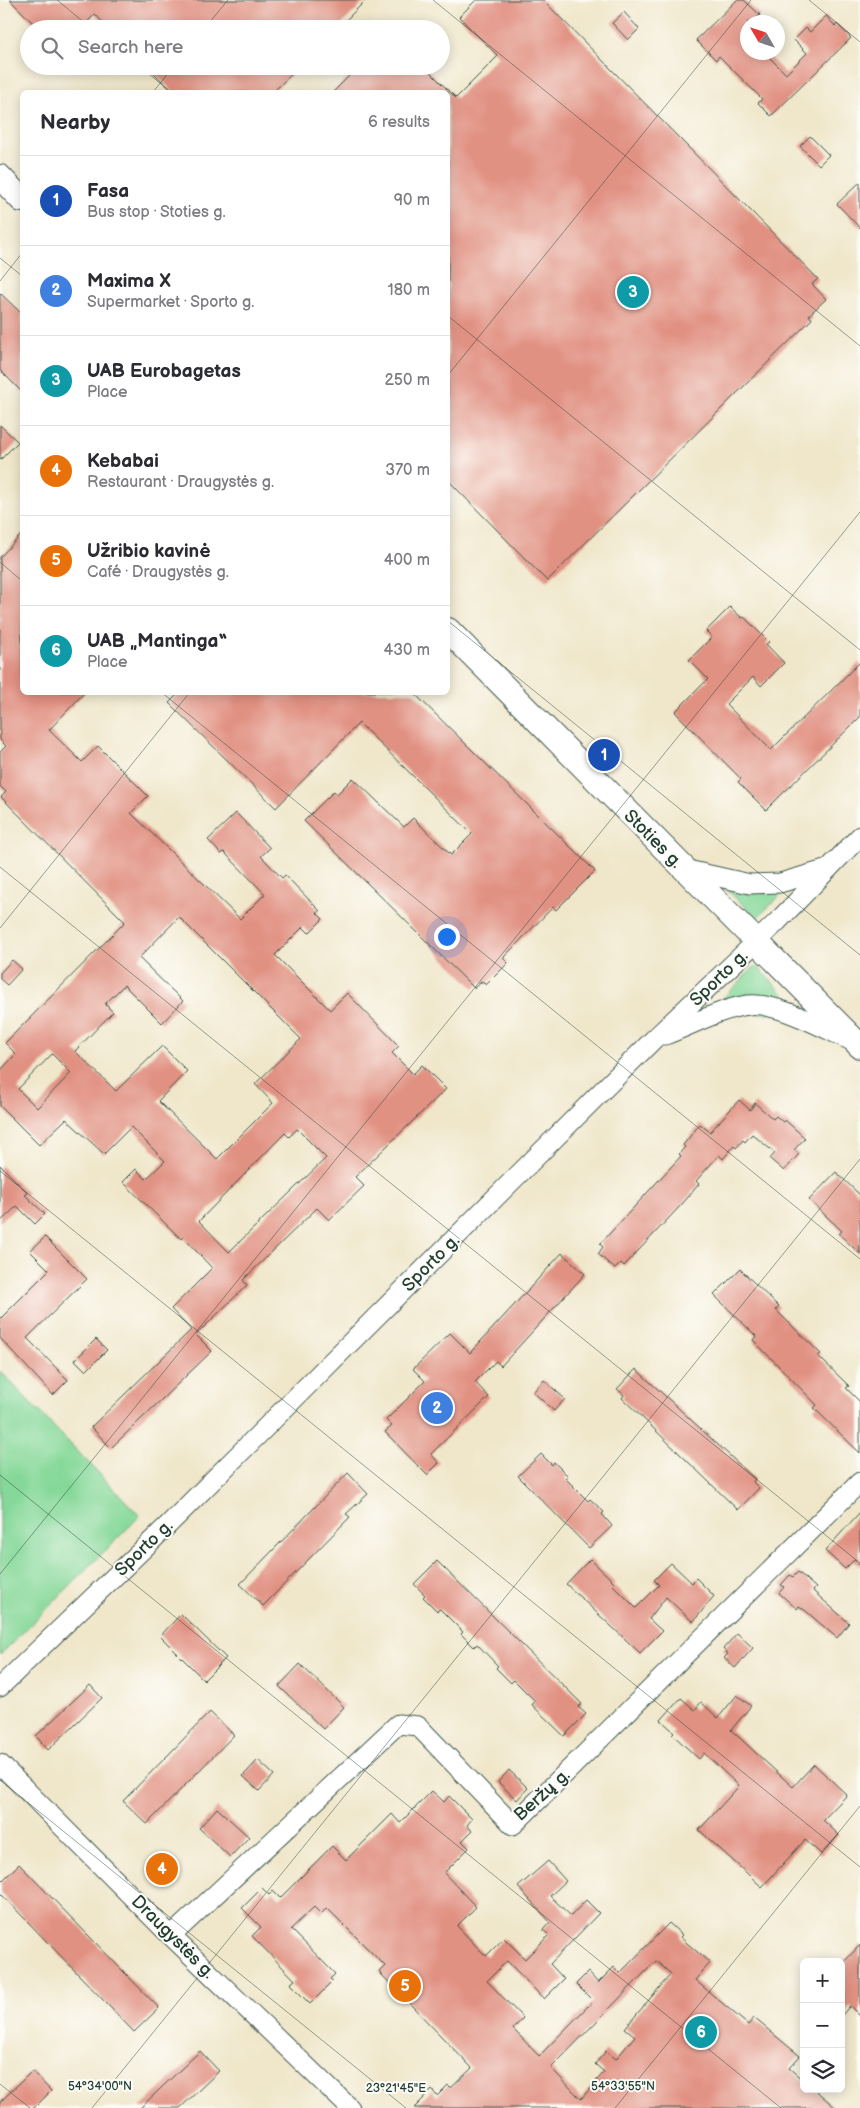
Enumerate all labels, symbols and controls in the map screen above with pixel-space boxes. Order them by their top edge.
north arrow [740,15,785,60]
search box [20,20,450,75]
icon: search [38,34,66,62]
text: Search here [78,36,183,59]
text: Nearby [40,110,110,135]
text: 6 results [368,113,430,132]
text: Fasa [87,180,129,203]
text: 1 [53,191,59,210]
text: 90 m [394,191,430,210]
text: Bus stop · Stoties g. [87,203,226,222]
text: Maxima X [87,270,171,293]
pin: 3 [617,273,649,311]
text: 2 [51,281,61,300]
text: 180 m [388,281,430,300]
text: Supermarket · Sporto g. [87,293,254,312]
text: UAB Eurobagetas [87,360,241,383]
text: 3 [51,371,61,390]
text: 250 m [384,371,430,390]
text: Place [87,383,128,402]
text: Kebabai [87,450,159,473]
text: 4 [51,461,61,480]
text: 370 m [385,461,430,480]
text: Restaurant · Draugystės g. [87,473,274,492]
text: Užribio kavinė [87,540,210,563]
text: 5 [51,551,61,570]
text: 400 m [384,551,430,570]
text: Café · Draugystės g. [87,563,229,582]
text: UAB „Mantinga“ [87,630,228,653]
text: 6 [51,641,61,660]
text: 430 m [383,641,430,660]
text: Place [87,653,128,672]
pin: 1 [588,736,620,774]
street label: Stoties g. [619,805,687,873]
your location [434,924,460,950]
street label: Sporto g. [686,945,752,1011]
street label: Sporto g. [398,1230,464,1296]
pin: 2 [421,1389,453,1427]
street label: Sporto g. [111,1515,177,1581]
street label: Beržų g. [510,1764,574,1826]
pin: 4 [146,1850,178,1888]
street label: Draugystės g. [127,1891,219,1983]
map controls [800,1958,845,2093]
button: + [800,1958,845,2003]
pin: 5 [389,1967,421,2005]
button: − [800,2003,845,2048]
pin: 6 [685,2013,717,2051]
button: layers [800,2048,845,2093]
text: 54°34'00"N [68,2079,132,2094]
text: 54°33'55"N [591,2079,655,2094]
text: 23°21'45"E [366,2081,426,2096]

